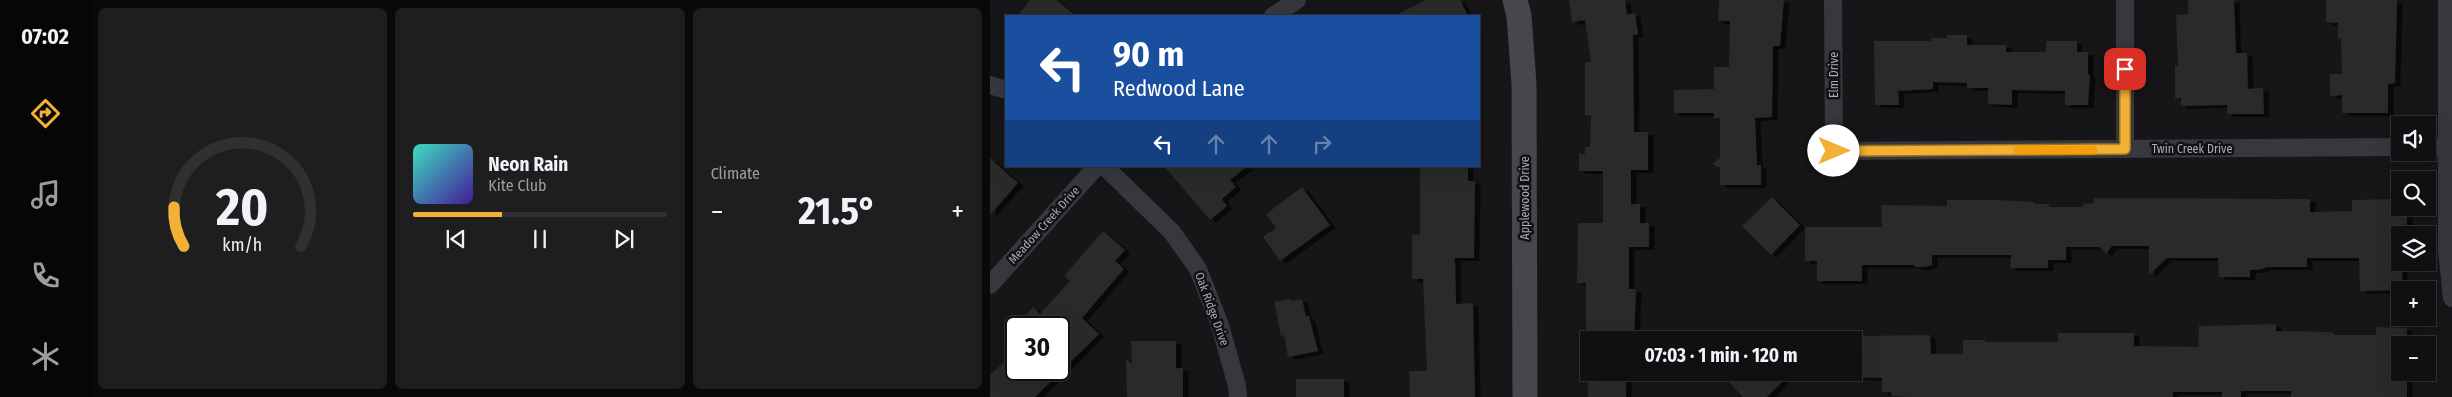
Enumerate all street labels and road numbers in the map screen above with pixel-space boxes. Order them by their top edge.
street label: Elm Drive [1827,52,1841,98]
street label: Twin Creek Drive [2152,142,2232,156]
street label: Applewood Drive [1518,156,1532,240]
street label: Meadow Creek Drive [1006,183,1082,267]
street label: Oak Ridge Drive [1192,270,1232,348]

